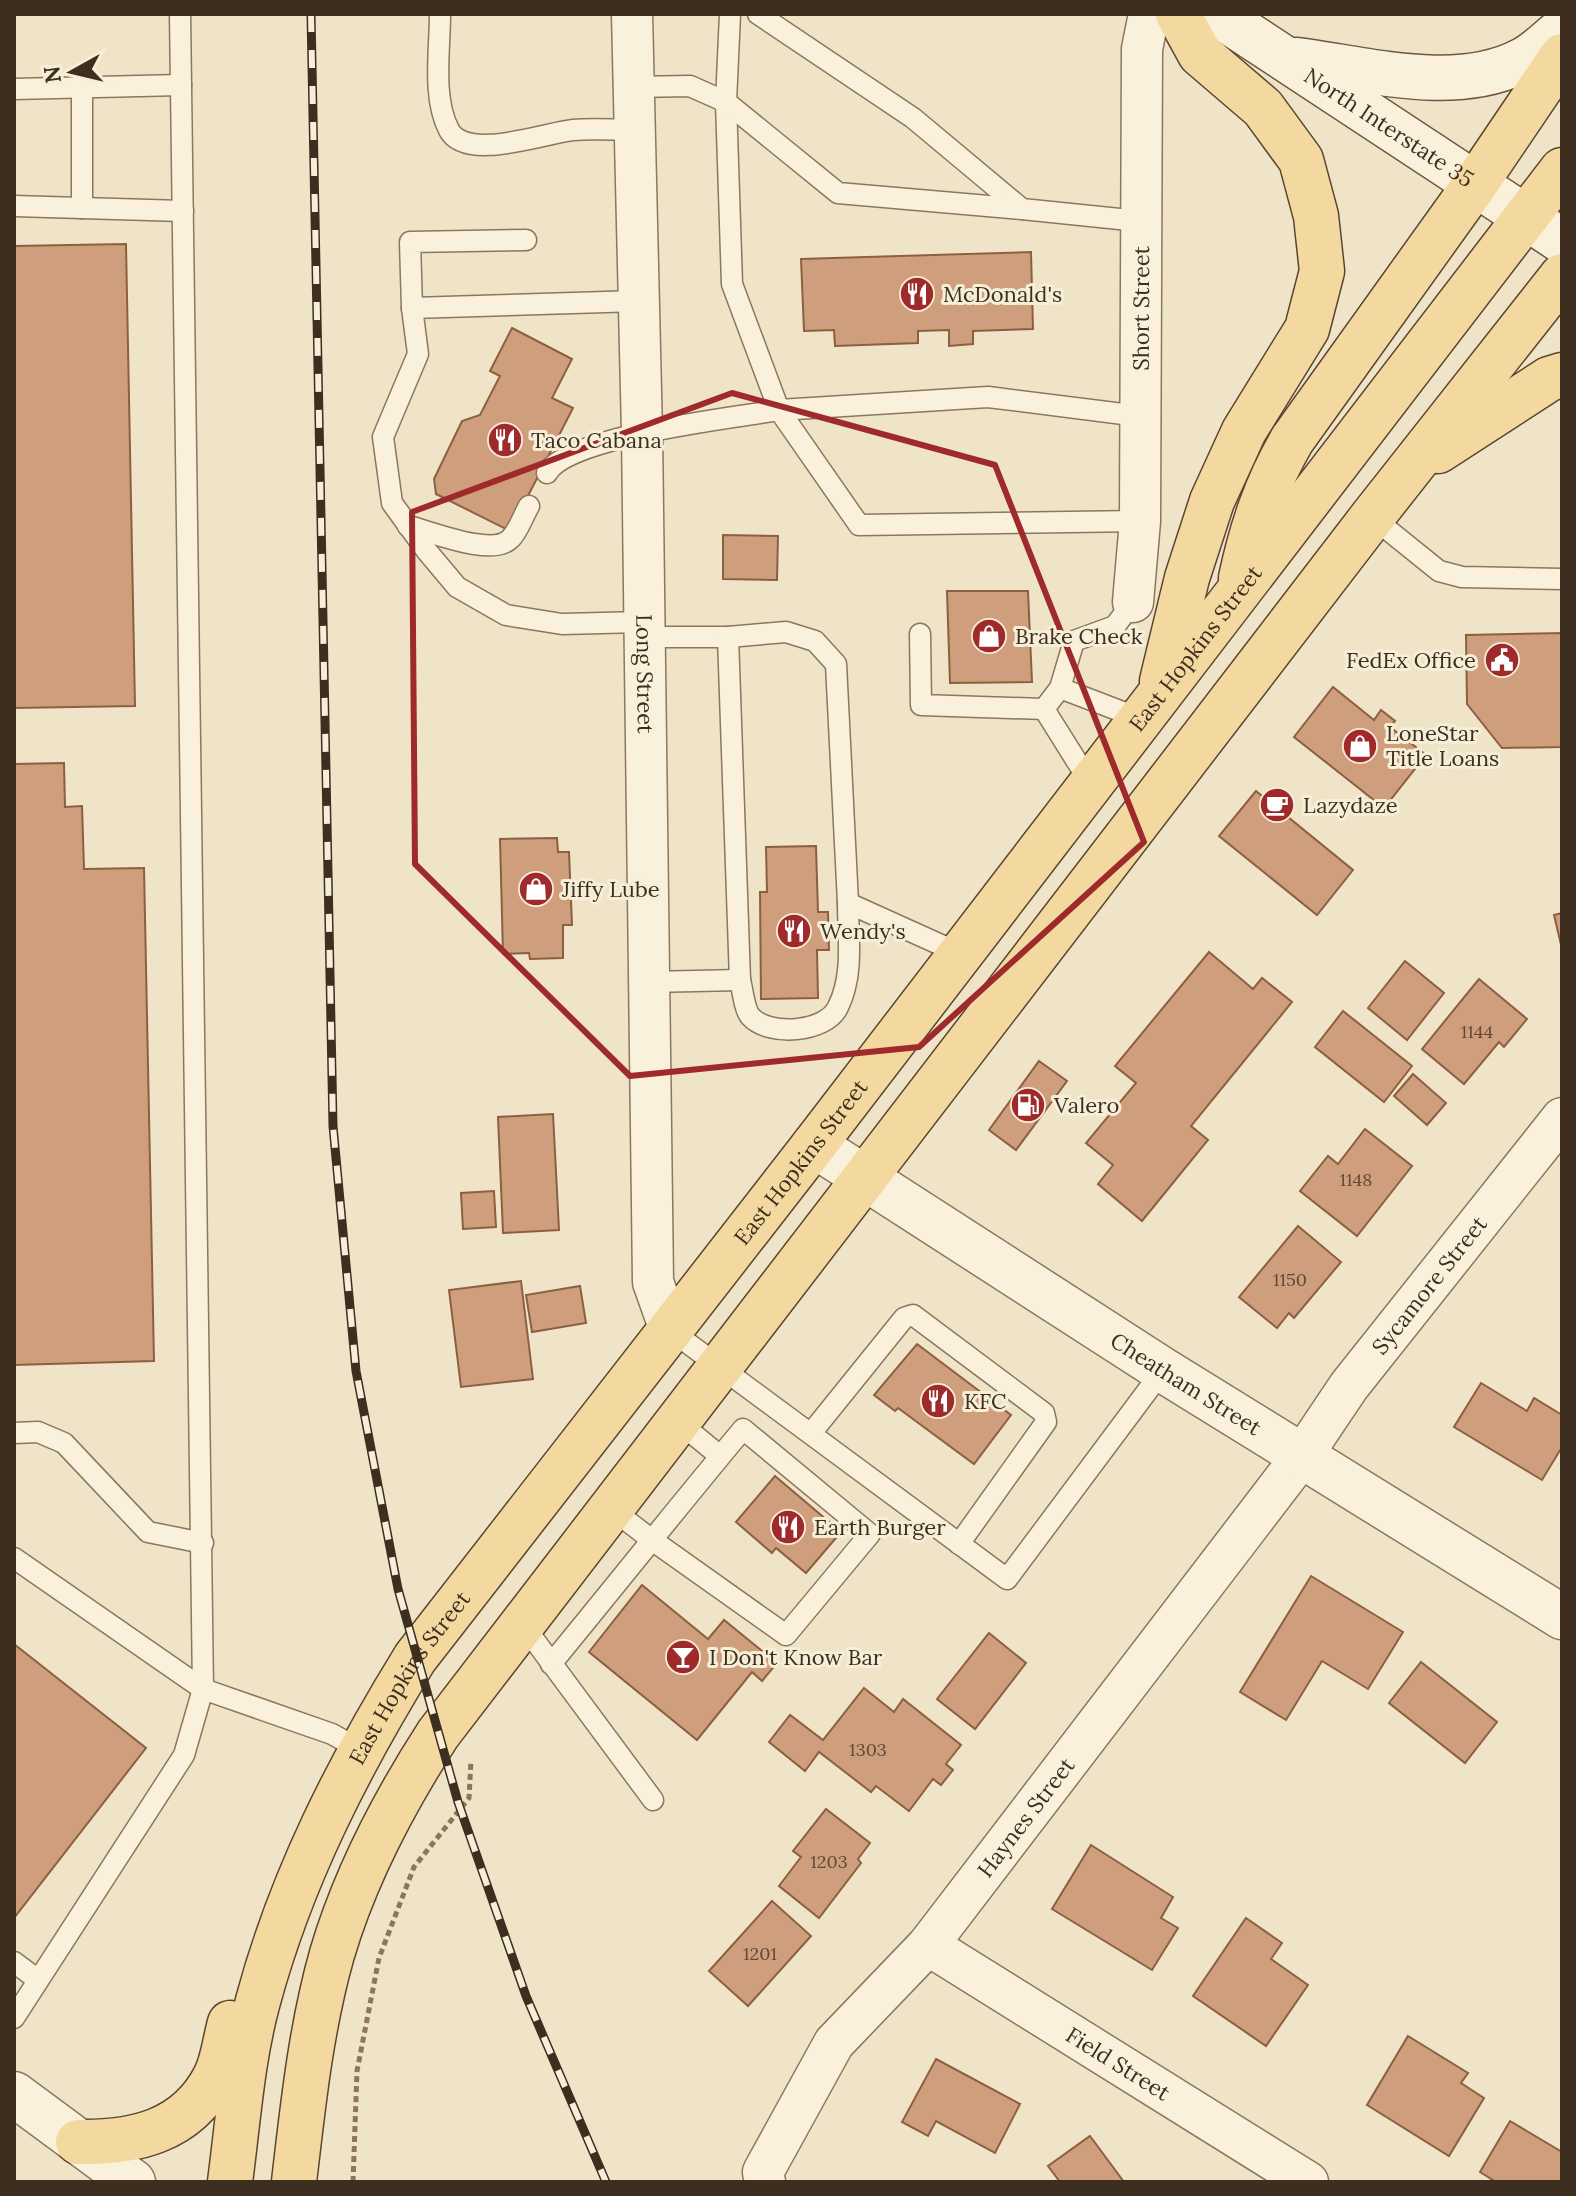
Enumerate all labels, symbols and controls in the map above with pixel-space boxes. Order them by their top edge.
north arrow [32,32,112,112]
street label: North Interstate 35 [1299,61,1479,193]
text: N [37,64,67,85]
street label: Short Street [1127,245,1155,371]
restaurant icon: McDonald's [898,275,936,313]
place label: McDonald's [943,280,1062,308]
restaurant icon: Taco Cabana [486,421,524,459]
place label: Taco Cabana [531,426,662,454]
street label: East Hopkins Street [1123,559,1268,737]
street label: Long Street [630,614,660,734]
shop icon: Brake Check [970,617,1008,655]
place label: Brake Check [1015,622,1143,650]
public building icon: FedEx Office [1483,641,1521,679]
place label: FedEx Office [1346,646,1476,674]
place label: LoneStar Title Loans [1386,719,1499,772]
shop icon: LoneStar Title Loans [1341,727,1379,765]
cafe icon: Lazydaze [1258,786,1296,824]
place label: Lazydaze [1303,791,1398,819]
shop icon: Jiffy Lube [517,870,555,908]
place label: Jiffy Lube [561,875,660,903]
restaurant icon: Wendy's [775,912,813,950]
place label: Wendy's [820,917,906,945]
house number: 1144 [1461,1020,1494,1043]
street label: East Hopkins Street [728,1073,874,1251]
fuel station icon: Valero [1009,1086,1047,1124]
place label: Valero [1053,1091,1119,1119]
house number: 1148 [1340,1168,1372,1191]
street label: Sycamore Street [1366,1210,1493,1360]
house number: 1150 [1273,1268,1307,1291]
street label: Cheatham Street [1105,1326,1267,1442]
restaurant icon: KFC [919,1382,957,1420]
place label: KFC [964,1387,1006,1415]
restaurant icon: Earth Burger [769,1508,807,1546]
place label: Earth Burger [814,1513,946,1541]
street label: East Hopkins Street [342,1585,476,1769]
bar icon: I Don't Know Bar [664,1638,702,1676]
place label: I Don't Know Bar [709,1643,883,1671]
house number: 1303 [849,1738,887,1761]
street label: Haynes Street [971,1751,1081,1883]
house number: 1203 [810,1850,848,1873]
house number: 1201 [743,1942,777,1965]
street label: Field Street [1061,2021,1176,2107]

